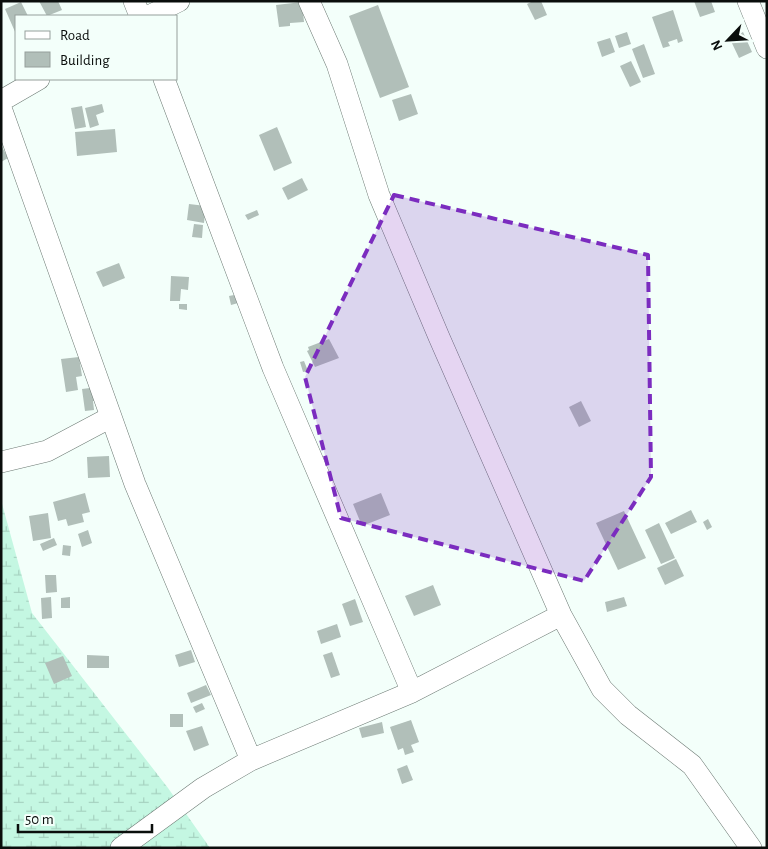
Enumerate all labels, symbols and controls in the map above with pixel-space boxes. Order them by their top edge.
legend [15,15,178,80]
north arrow [703,15,753,65]
text: Road [60,28,90,43]
text: N [709,38,726,52]
text: Building [60,53,110,68]
scale bar [18,802,151,834]
text: 50 m [25,812,54,827]

